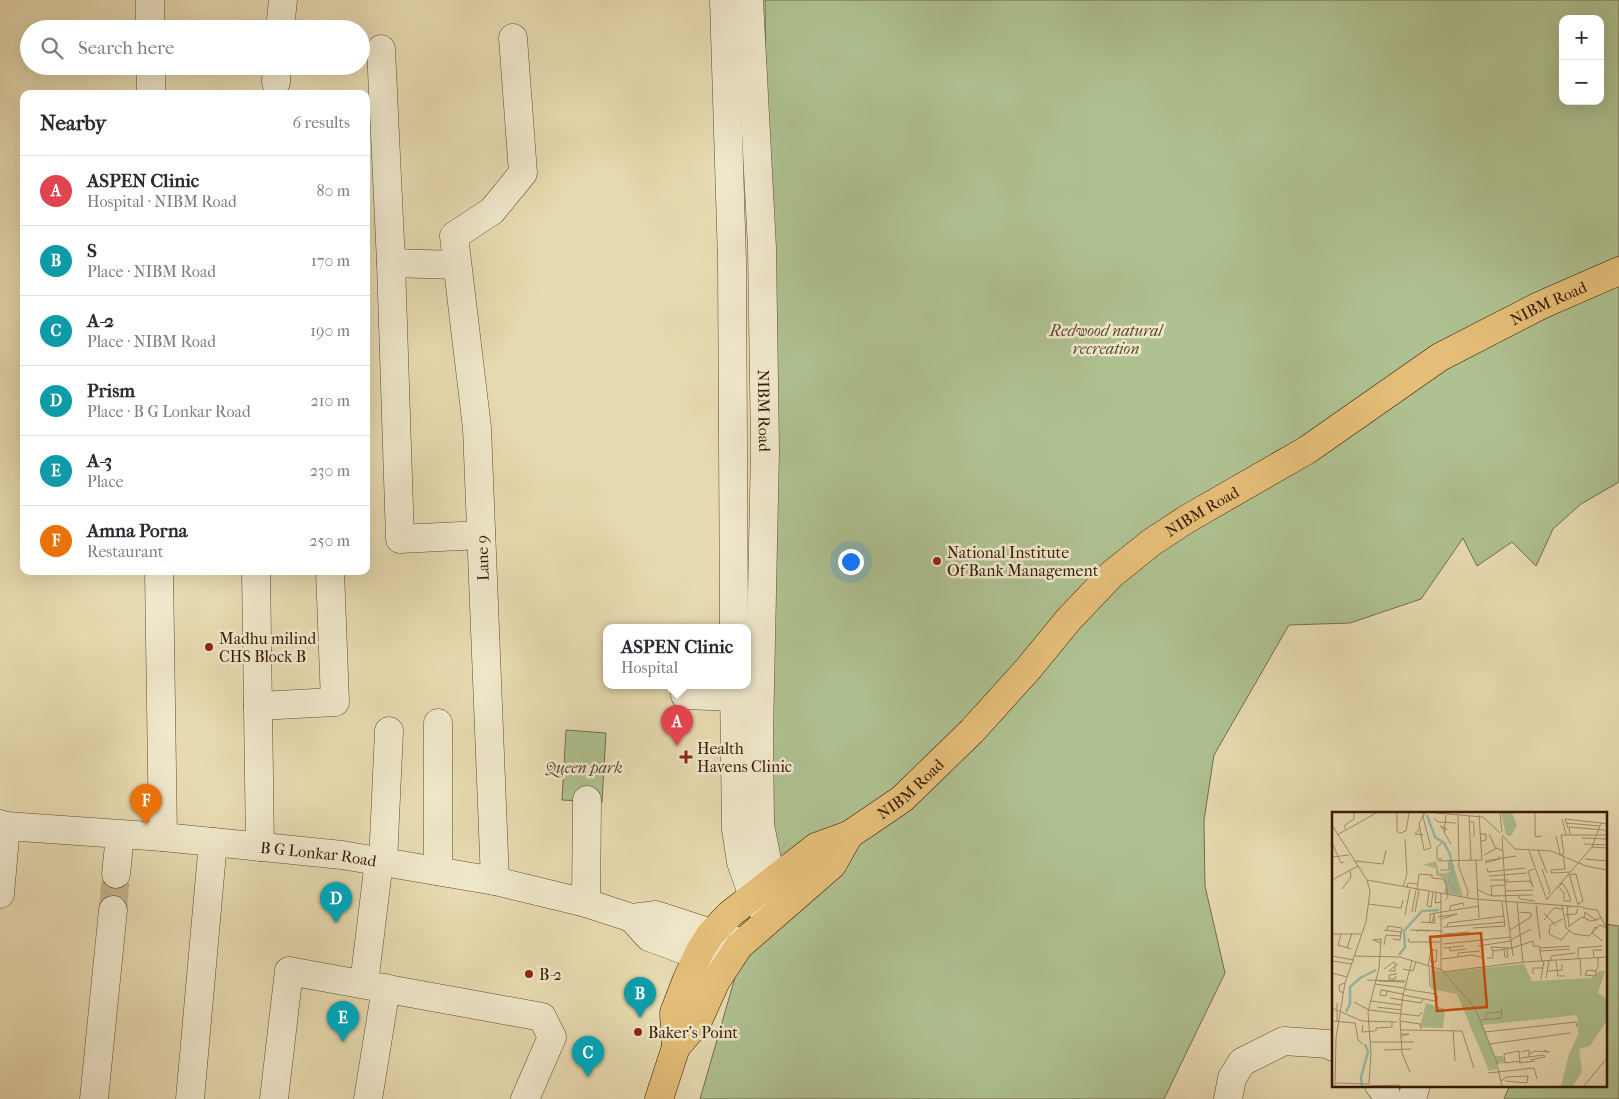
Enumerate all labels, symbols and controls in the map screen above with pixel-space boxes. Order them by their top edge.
map controls [1559,15,1604,105]
button: + [1559,15,1604,60]
search box [20,20,370,75]
icon: search [38,34,66,62]
text: Search here [78,37,174,59]
button: − [1559,60,1604,105]
text: Nearby [40,111,106,135]
text: 6 results [292,113,350,132]
text: ASPEN Clinic [87,170,199,192]
text: A [51,181,61,200]
text: 80 m [316,181,350,200]
text: Hospital · NIBM Road [87,192,237,211]
text: S [87,240,97,262]
text: B [51,251,61,270]
text: 170 m [311,251,350,270]
text: Place · NIBM Road [87,262,216,281]
street label: NIBM Road [1507,277,1590,329]
text: A-2 [87,310,114,332]
text: C [51,321,61,340]
text: 190 m [310,321,350,340]
park label: Redwood natural recreation [1049,321,1164,358]
text: Place · NIBM Road [87,332,216,351]
street label: NIBM Road [754,369,774,452]
text: Prism [87,380,135,402]
text: D [50,391,62,410]
text: 210 m [311,391,350,410]
text: Place · B G Lonkar Road [87,402,251,421]
text: A-3 [87,450,112,472]
text: E [51,461,61,480]
text: 230 m [310,461,350,480]
text: Place [87,472,123,491]
street label: NIBM Road [1162,482,1243,541]
text: Amna Porna [87,520,187,542]
text: F [52,531,60,550]
text: 250 m [309,531,350,550]
street label: Lane 9 [472,535,493,581]
text: Restaurant [87,542,163,561]
place label: National Institute Of Bank Management [947,543,1099,580]
your location [838,549,864,575]
marker: National Institute Of Bank Management [931,555,943,567]
popup [603,624,751,689]
place label: Madhu milind CHS Block B [219,629,316,666]
text: ASPEN Clinic [621,636,733,658]
marker: Madhu milind CHS Block B [203,641,215,653]
text: Hospital [621,658,678,677]
pin: A [661,705,693,746]
place label: Health Havens Clinic [697,739,792,776]
marker: Health Havens Clinic [679,750,693,764]
street label: NIBM Road [873,755,948,823]
park label: Queen park [544,758,623,778]
pin: F [130,784,162,825]
inset map [1332,812,1606,1086]
street label: B G Lonkar Road [259,838,378,871]
pin: D [320,882,352,923]
place label: B-2 [539,965,562,984]
marker: B-2 [523,968,535,980]
pin: B [624,977,656,1018]
pin: E [327,1001,359,1042]
place label: Baker's Point [648,1023,738,1042]
marker: Baker's Point [632,1026,644,1038]
pin: C [572,1036,604,1077]

